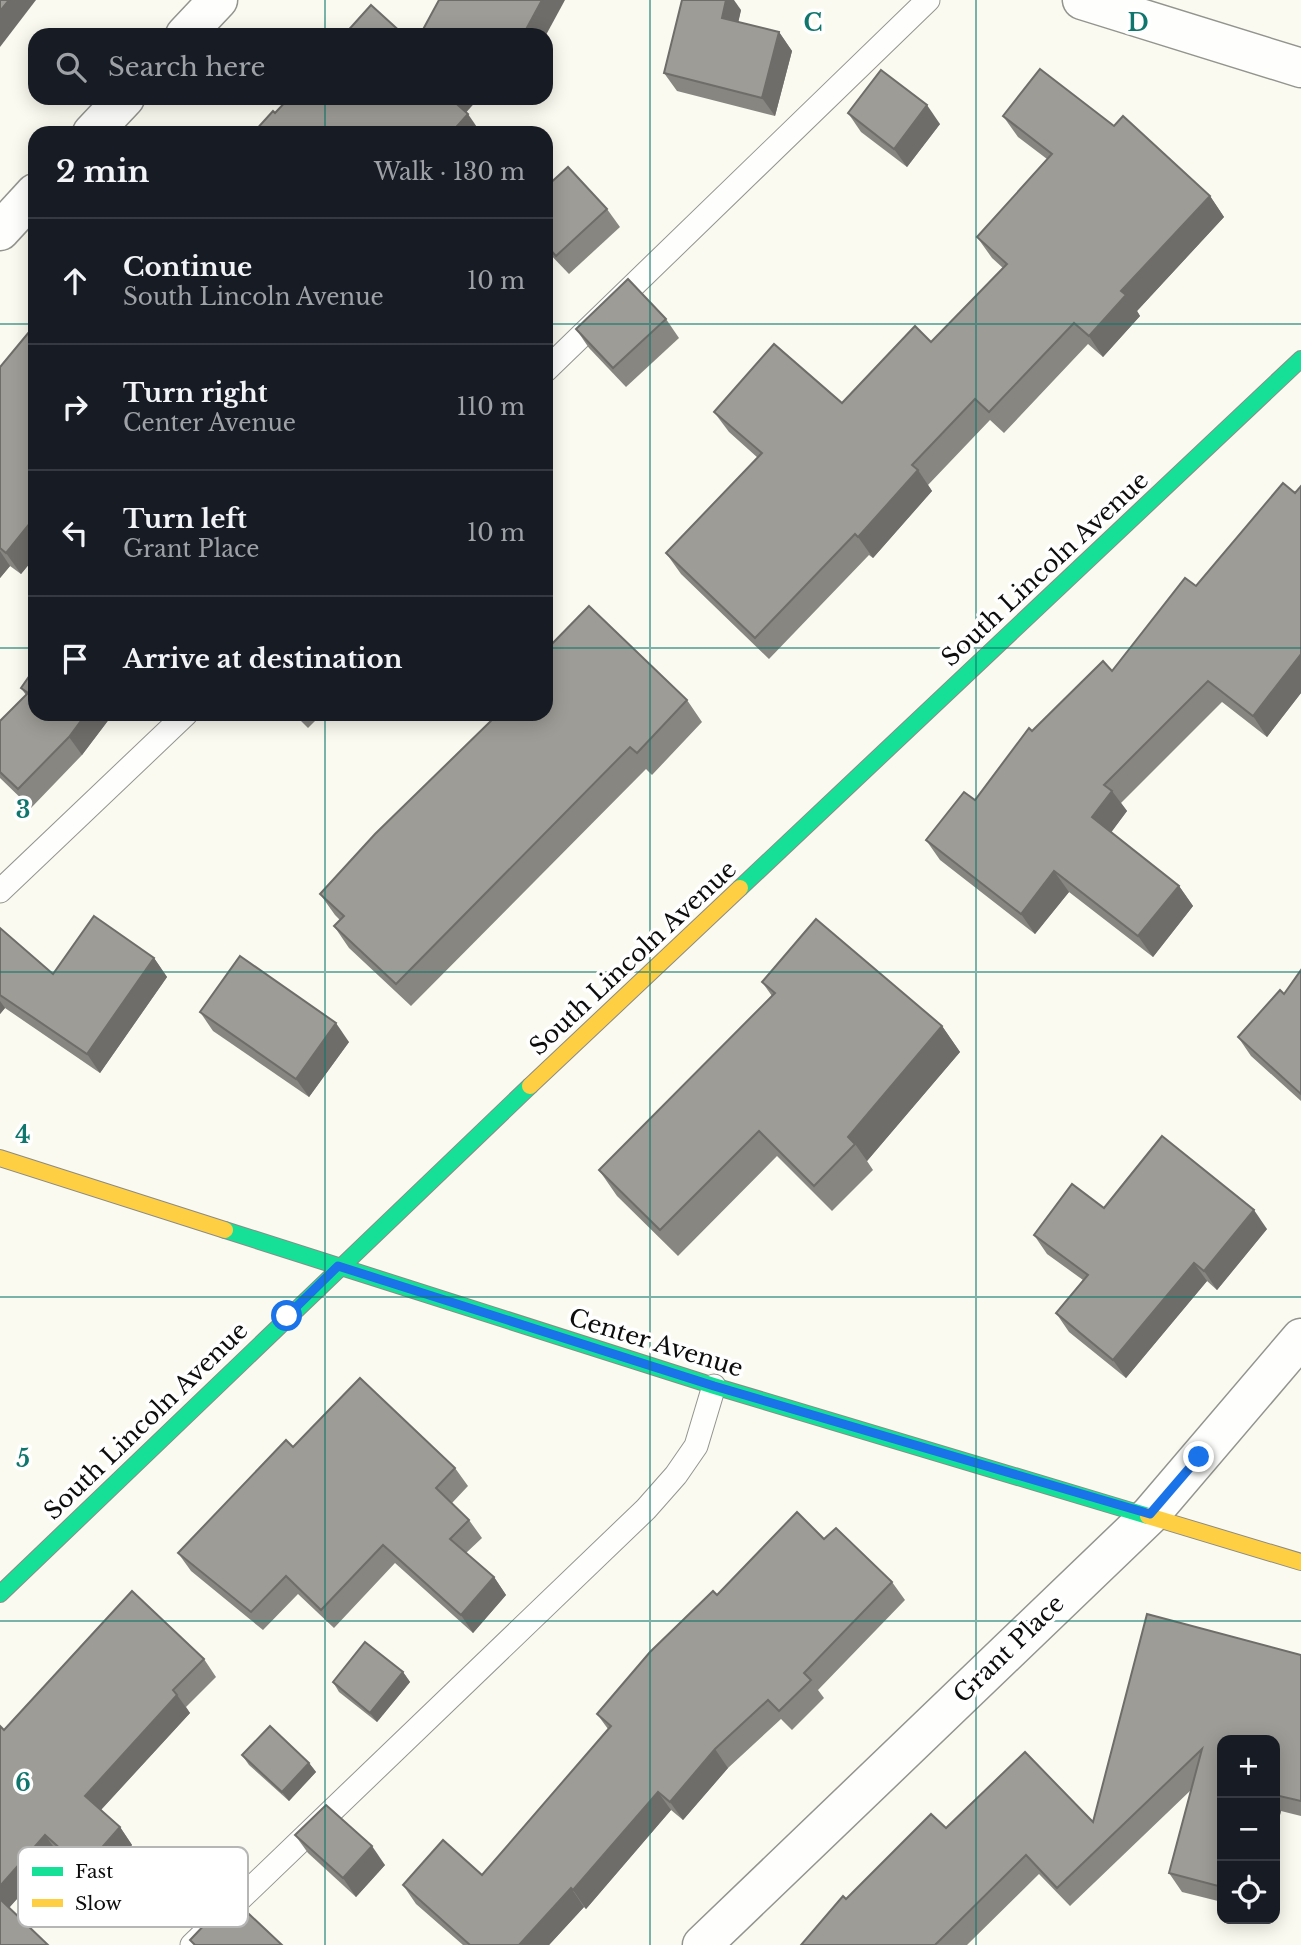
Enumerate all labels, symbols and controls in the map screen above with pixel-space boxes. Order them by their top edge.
text: C [804,9,822,37]
text: D [1127,9,1149,37]
search box [28,28,553,105]
icon: search [52,48,90,86]
text: Search here [108,51,265,83]
text: 2 min [56,153,149,190]
text: Walk · 130 m [374,158,525,186]
text: Continue [123,251,252,283]
icon: ahead [56,262,94,300]
text: 10 m [467,267,525,295]
text: South Lincoln Avenue [123,283,384,311]
text: Turn right [123,377,268,409]
icon: right [56,388,94,426]
text: 110 m [457,393,525,421]
text: Center Avenue [123,409,296,437]
street label: South Lincoln Avenue [935,465,1154,672]
text: Turn left [123,503,247,535]
icon: left [56,514,94,552]
text: 10 m [467,519,525,547]
text: Grant Place [123,535,259,563]
icon: arrive [56,640,94,678]
text: Arrive at destination [123,643,403,675]
text: 3 [16,796,30,824]
street label: South Lincoln Avenue [523,854,742,1061]
text: 4 [15,1121,31,1149]
route start [271,1300,302,1331]
street label: Center Avenue [566,1302,747,1383]
street label: South Lincoln Avenue [38,1316,254,1526]
route end [1183,1441,1214,1472]
text: 5 [16,1445,30,1473]
street label: Grant Place [947,1589,1070,1709]
map controls [1217,1735,1280,1924]
button: + [1217,1735,1280,1798]
text: 6 [15,1769,31,1797]
button: − [1217,1798,1280,1861]
legend [18,1847,248,1927]
text: Fast [75,1860,114,1883]
button: locate [1217,1861,1280,1924]
text: Slow [75,1892,122,1915]

